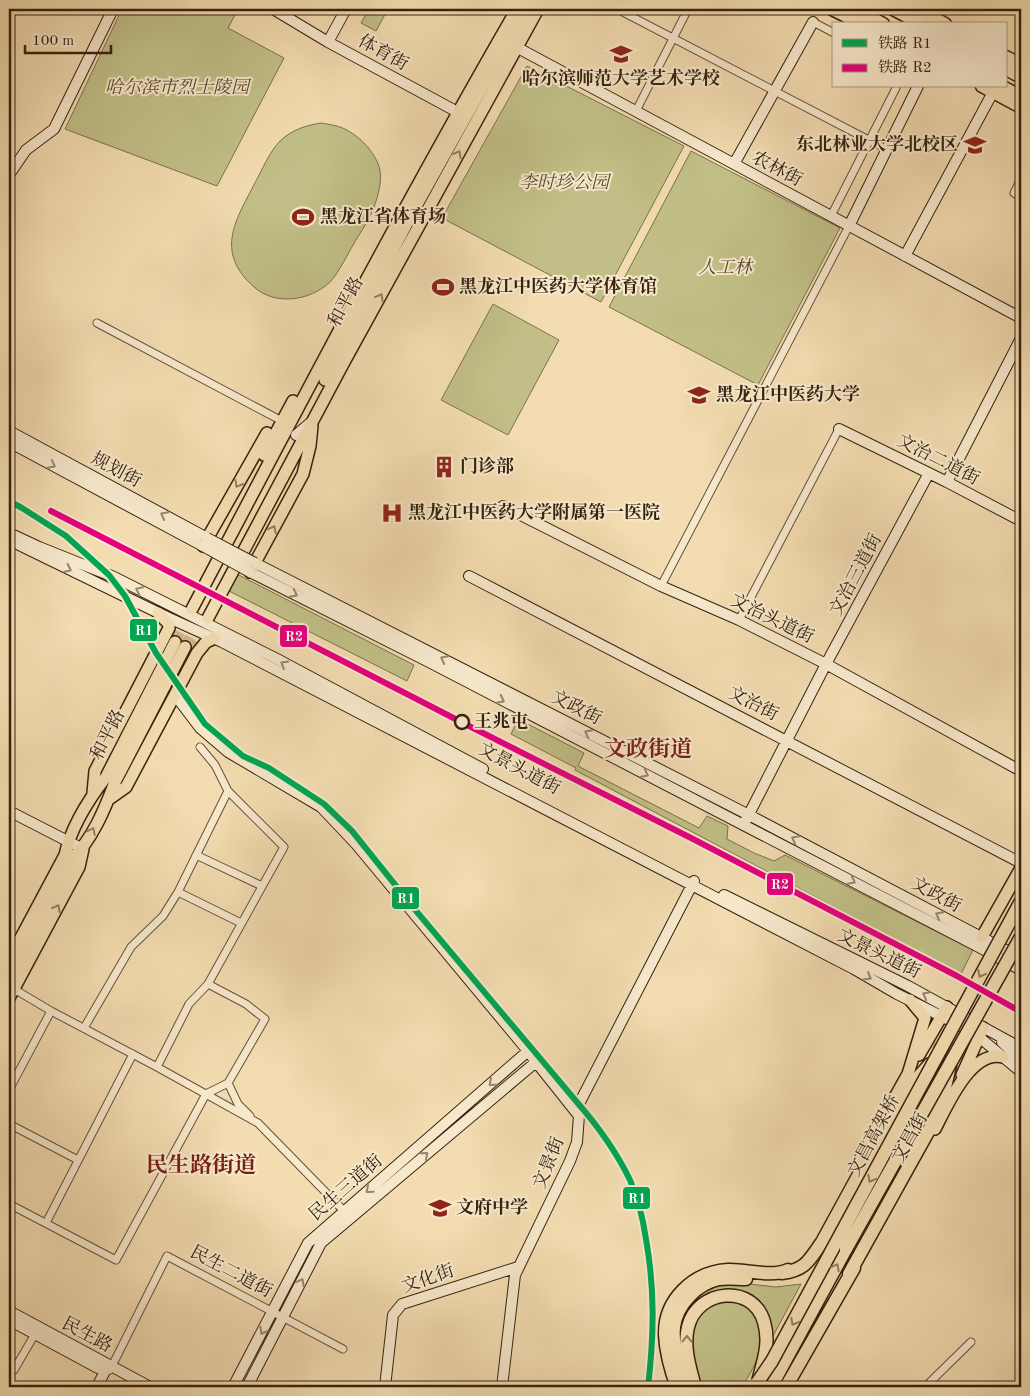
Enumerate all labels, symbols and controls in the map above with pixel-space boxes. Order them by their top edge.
scale bar [25,22,111,54]
legend [832,22,1008,88]
street label: 体育街 [355,30,412,74]
text: 100 m [32,34,74,49]
text: 铁路 R1 [878,35,932,52]
school or university icon: 哈尔滨师范大学艺术学校 [608,41,634,67]
text: 铁路 R2 [878,59,932,76]
place label: 哈尔滨师范大学艺术学校 [522,68,720,88]
park label: 哈尔滨市烈士陵园 [105,77,252,97]
school or university icon: 东北林业大学北校区 [962,132,988,158]
place label: 东北林业大学北校区 [796,134,958,154]
street label: 农林街 [749,147,806,190]
one-way arrow [452,151,462,160]
park label: 李时珍公园 [519,172,612,192]
sports icon: 黑龙江省体育场 [290,204,316,230]
place label: 黑龙江省体育场 [320,206,446,226]
park label: 人工林 [698,257,755,277]
street label: 和平路 [324,273,367,330]
sports icon: 黑龙江中医药大学体育馆 [430,274,456,300]
place label: 黑龙江中医药大学体育馆 [459,276,657,296]
one-way arrow [374,293,384,302]
school or university icon: 黑龙江中医药大学 [686,382,712,408]
place label: 黑龙江中医药大学 [716,384,860,404]
street label: 文治二道街 [894,430,983,488]
street label: 规划街 [88,448,145,491]
building icon: 门诊部 [431,454,457,480]
place label: 门诊部 [460,456,514,476]
one-way arrow [46,459,55,469]
one-way arrow [234,479,244,488]
hospital icon: 黑龙江中医药大学附属第一医院 [379,500,405,526]
place label: 黑龙江中医药大学附属第一医院 [408,502,660,522]
one-way arrow [161,511,170,521]
one-way arrow [267,525,277,534]
street label: 文治三道街 [825,530,885,619]
one-way arrow [63,563,72,573]
one-way arrow [135,586,144,596]
one-way arrow [288,588,297,598]
street label: 文治头道街 [728,589,817,647]
line badge: R1 [129,618,158,642]
text: R1 [135,624,153,638]
line badge: R2 [279,624,308,648]
text: R2 [285,630,303,644]
one-way arrow [440,655,449,665]
one-way arrow [280,660,289,670]
street label: 文治街 [725,682,782,724]
street label: 文政街 [548,686,605,728]
one-way arrow [495,694,504,704]
street label: 和平路 [86,706,128,763]
place label: 王兆屯 [474,711,528,731]
marker: 王兆屯 [454,714,470,730]
one-way arrow [584,729,593,739]
district label: 文政街道 [604,737,692,761]
street label: 文景头道街 [475,738,564,798]
one-way arrow [640,768,649,778]
one-way arrow [86,827,96,836]
one-way arrow [791,835,800,845]
line badge: R2 [766,872,794,896]
street label: 文政街 [908,873,965,916]
one-way arrow [846,875,855,885]
text: R2 [771,878,789,892]
line badge: R1 [391,886,420,910]
text: R1 [397,892,415,906]
one-way arrow [51,905,61,914]
one-way arrow [935,911,944,921]
street label: 文景头道街 [835,924,924,982]
one-way arrow [978,969,988,978]
one-way arrow [862,971,871,981]
one-way arrow [922,992,931,1002]
one-way arrow [488,1077,497,1086]
street label: 文昌高架桥 [843,1091,903,1180]
street label: 文昌街 [887,1109,931,1166]
street label: 文景街 [529,1134,567,1191]
street label: 民生三道街 [305,1150,386,1224]
one-way arrow [420,1152,429,1161]
district label: 民生路街道 [146,1153,256,1177]
one-way arrow [867,1174,877,1183]
one-way arrow [366,1184,375,1192]
line badge: R1 [622,1186,651,1210]
text: R1 [628,1192,646,1206]
school or university icon: 文府中学 [427,1195,453,1221]
place label: 文府中学 [456,1197,528,1217]
street label: 民生二道街 [187,1241,276,1301]
street label: 文化街 [399,1260,456,1296]
one-way arrow [830,1264,840,1273]
one-way arrow [295,1278,305,1287]
street label: 民生路 [59,1313,116,1356]
one-way arrow [790,1317,800,1326]
one-way arrow [259,1326,269,1335]
one-way arrow [682,1335,692,1343]

